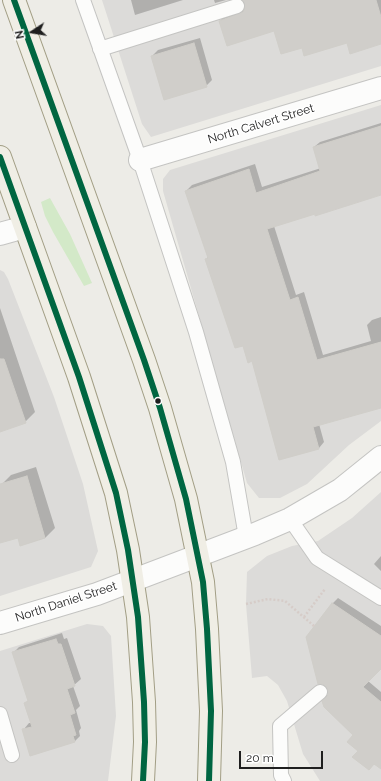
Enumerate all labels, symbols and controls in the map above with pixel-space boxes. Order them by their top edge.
north arrow [12,12,52,52]
text: N [13,29,27,40]
street label: North Calvert Street [206,101,316,147]
unlabelled marker [153,396,163,406]
street label: North Daniel Street [13,579,119,625]
scale bar [241,743,325,769]
text: 20 m [246,751,274,765]

